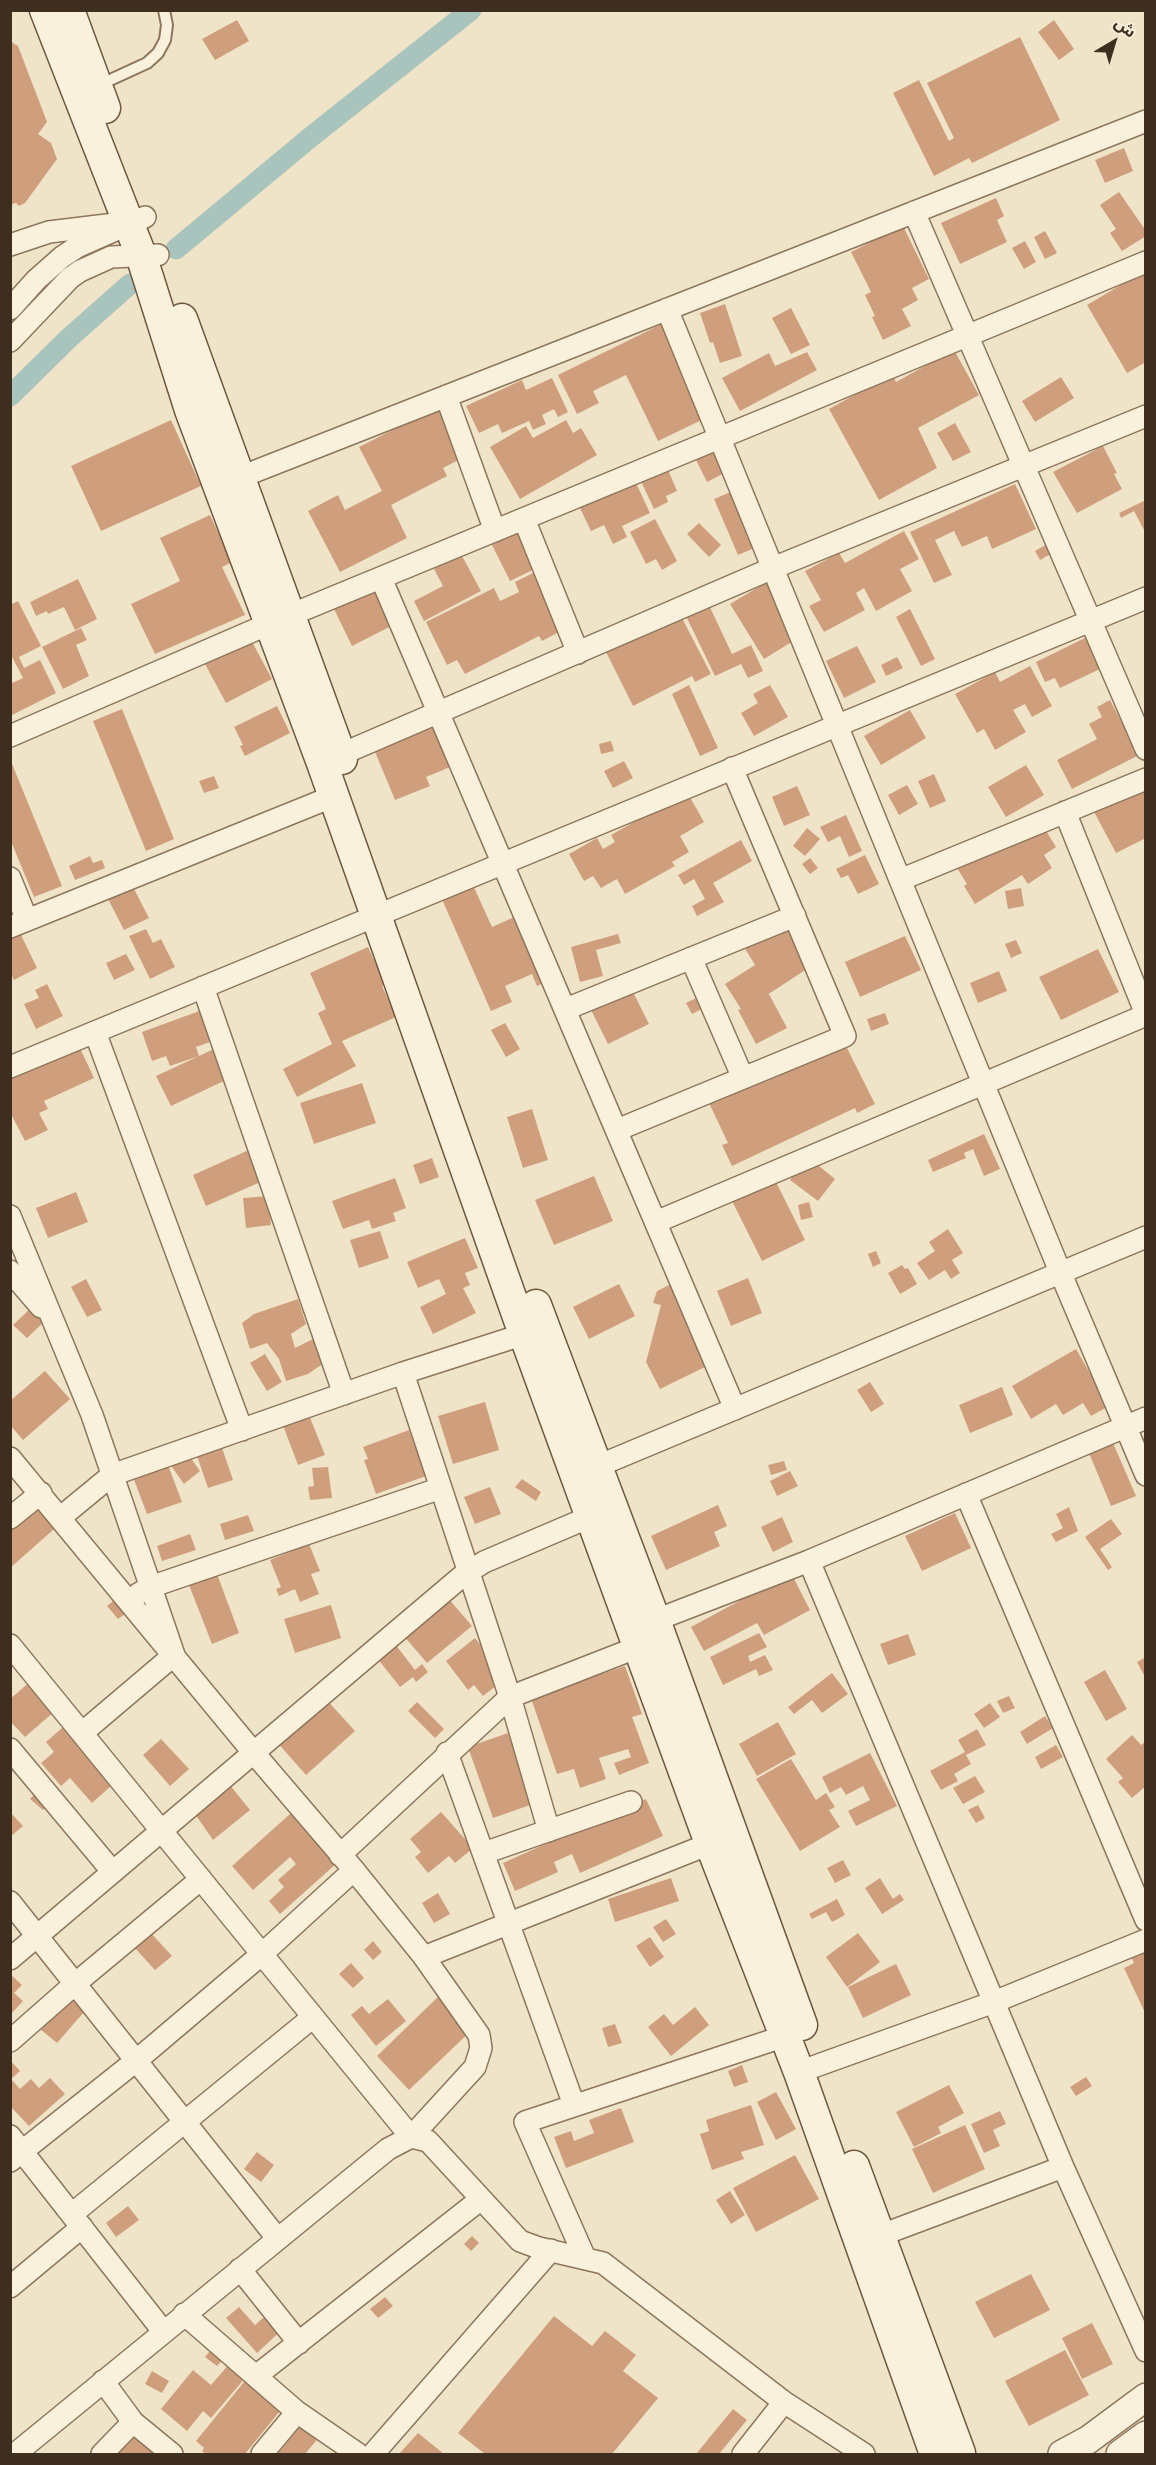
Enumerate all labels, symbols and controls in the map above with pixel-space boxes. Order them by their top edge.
north arrow [1084,12,1144,72]
text: ش [1111,13,1140,42]

